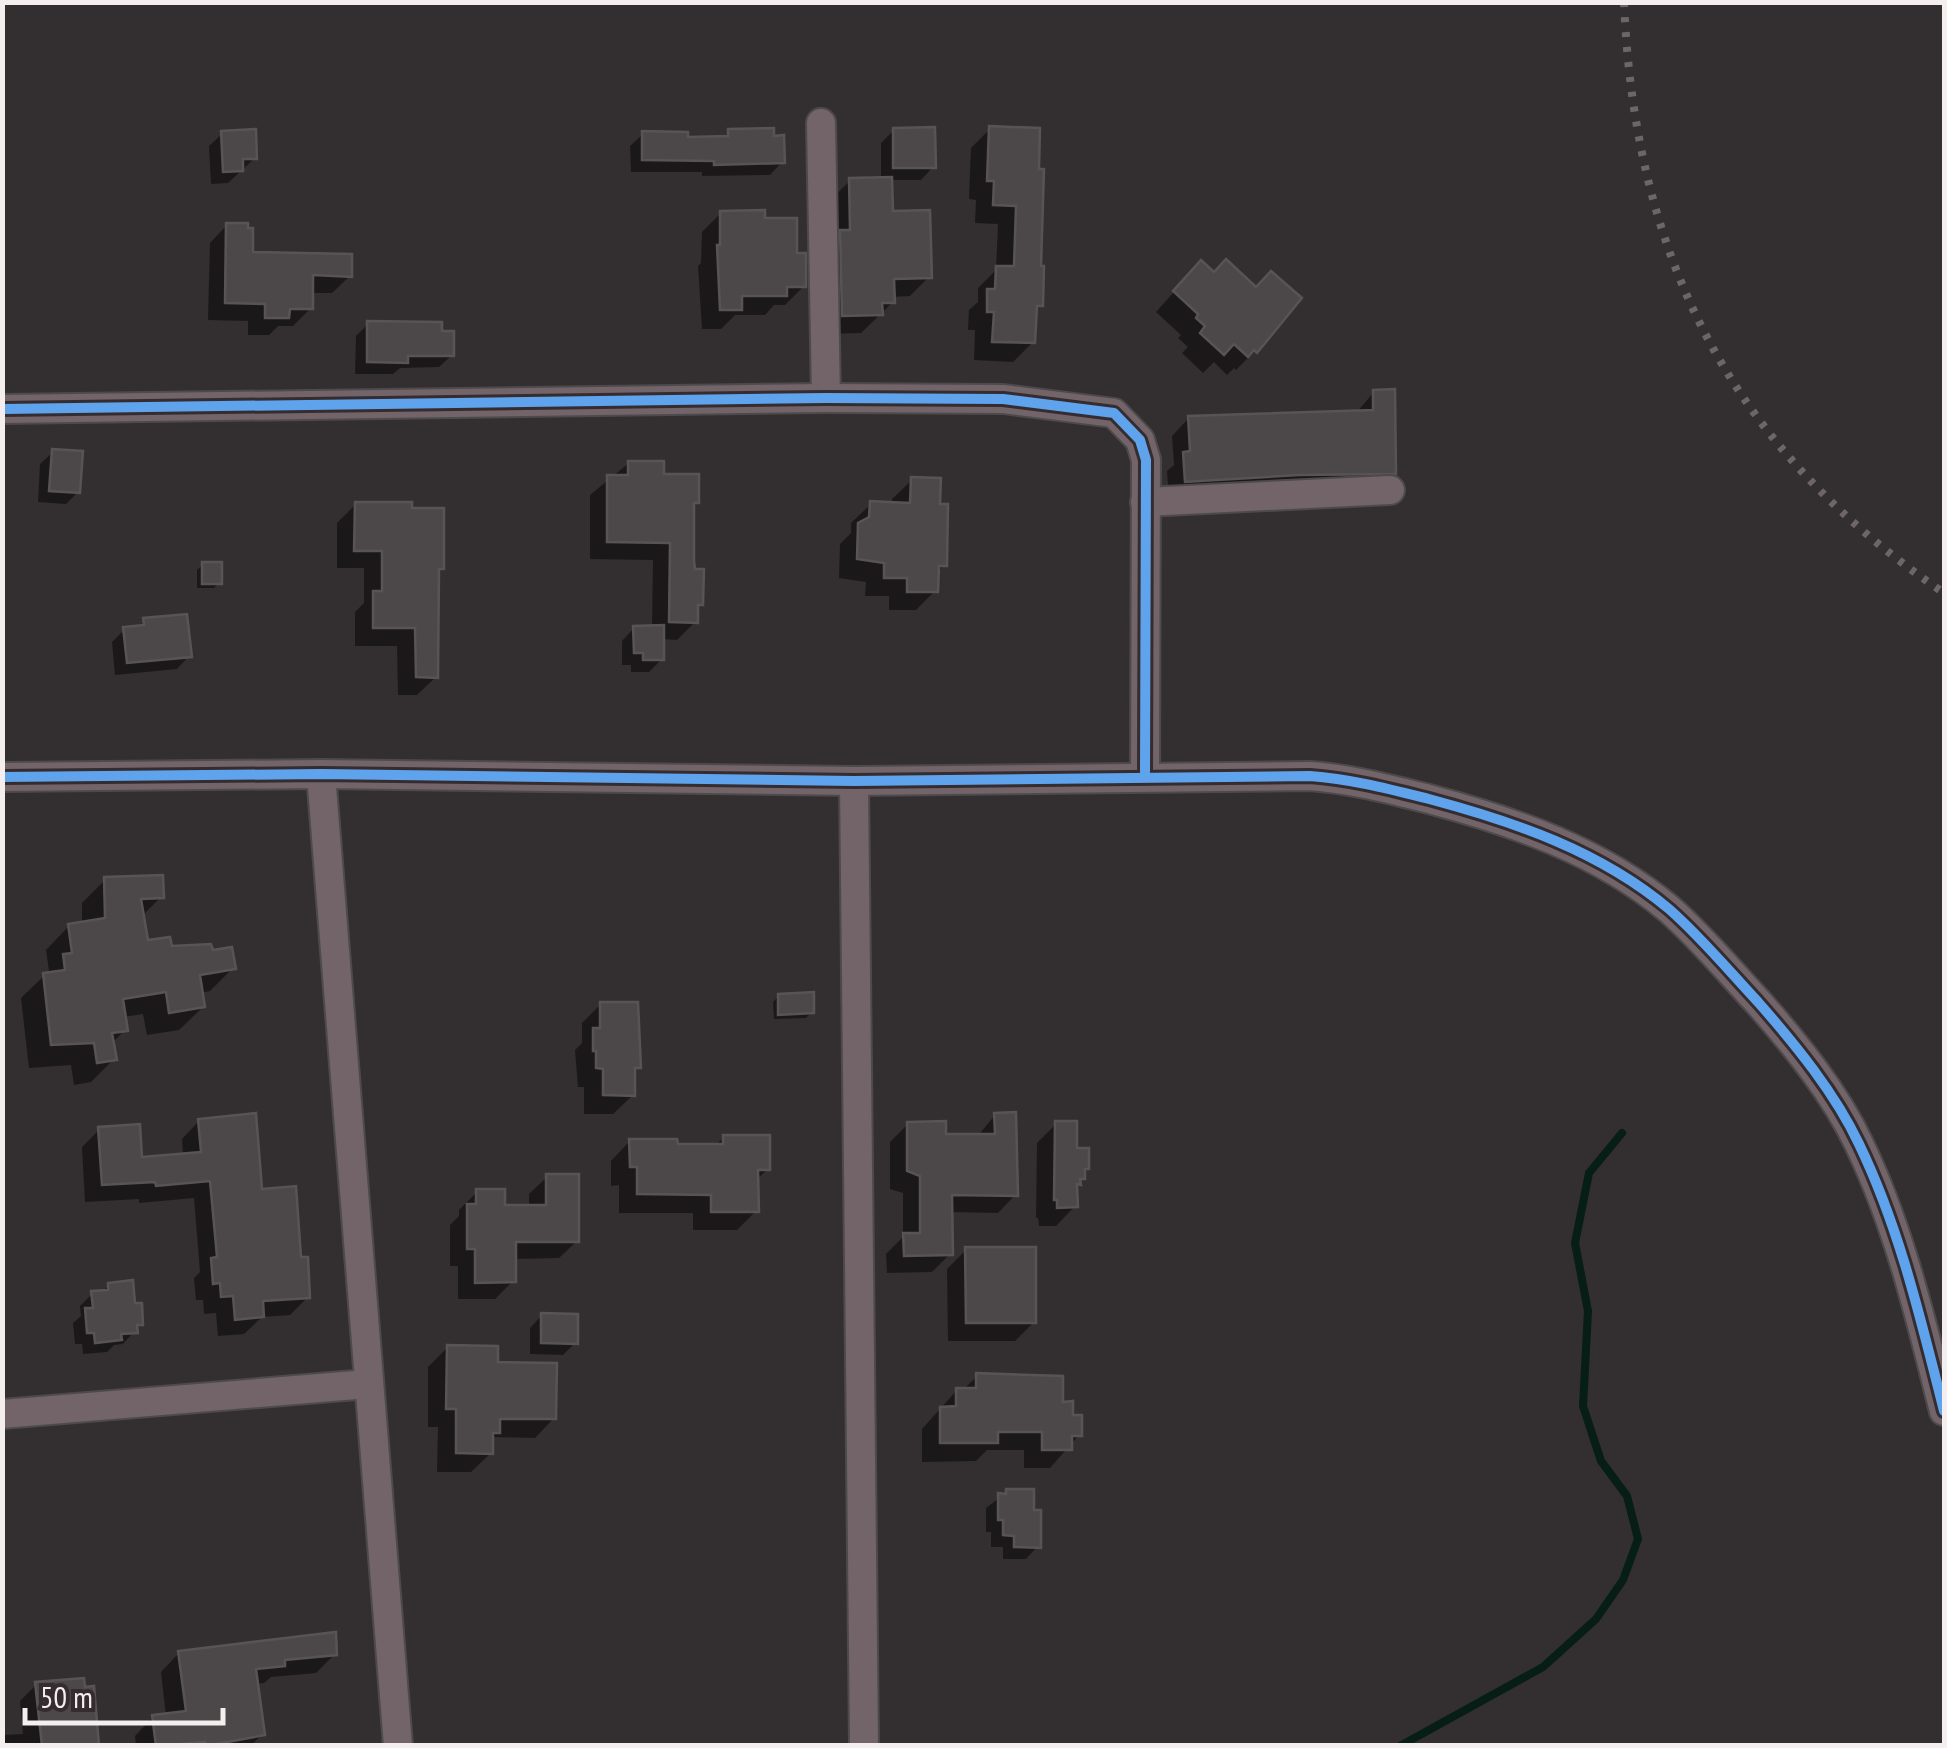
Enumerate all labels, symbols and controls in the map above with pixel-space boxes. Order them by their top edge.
scale bar [25,1663,222,1725]
text: 50 m [40,1677,93,1716]

